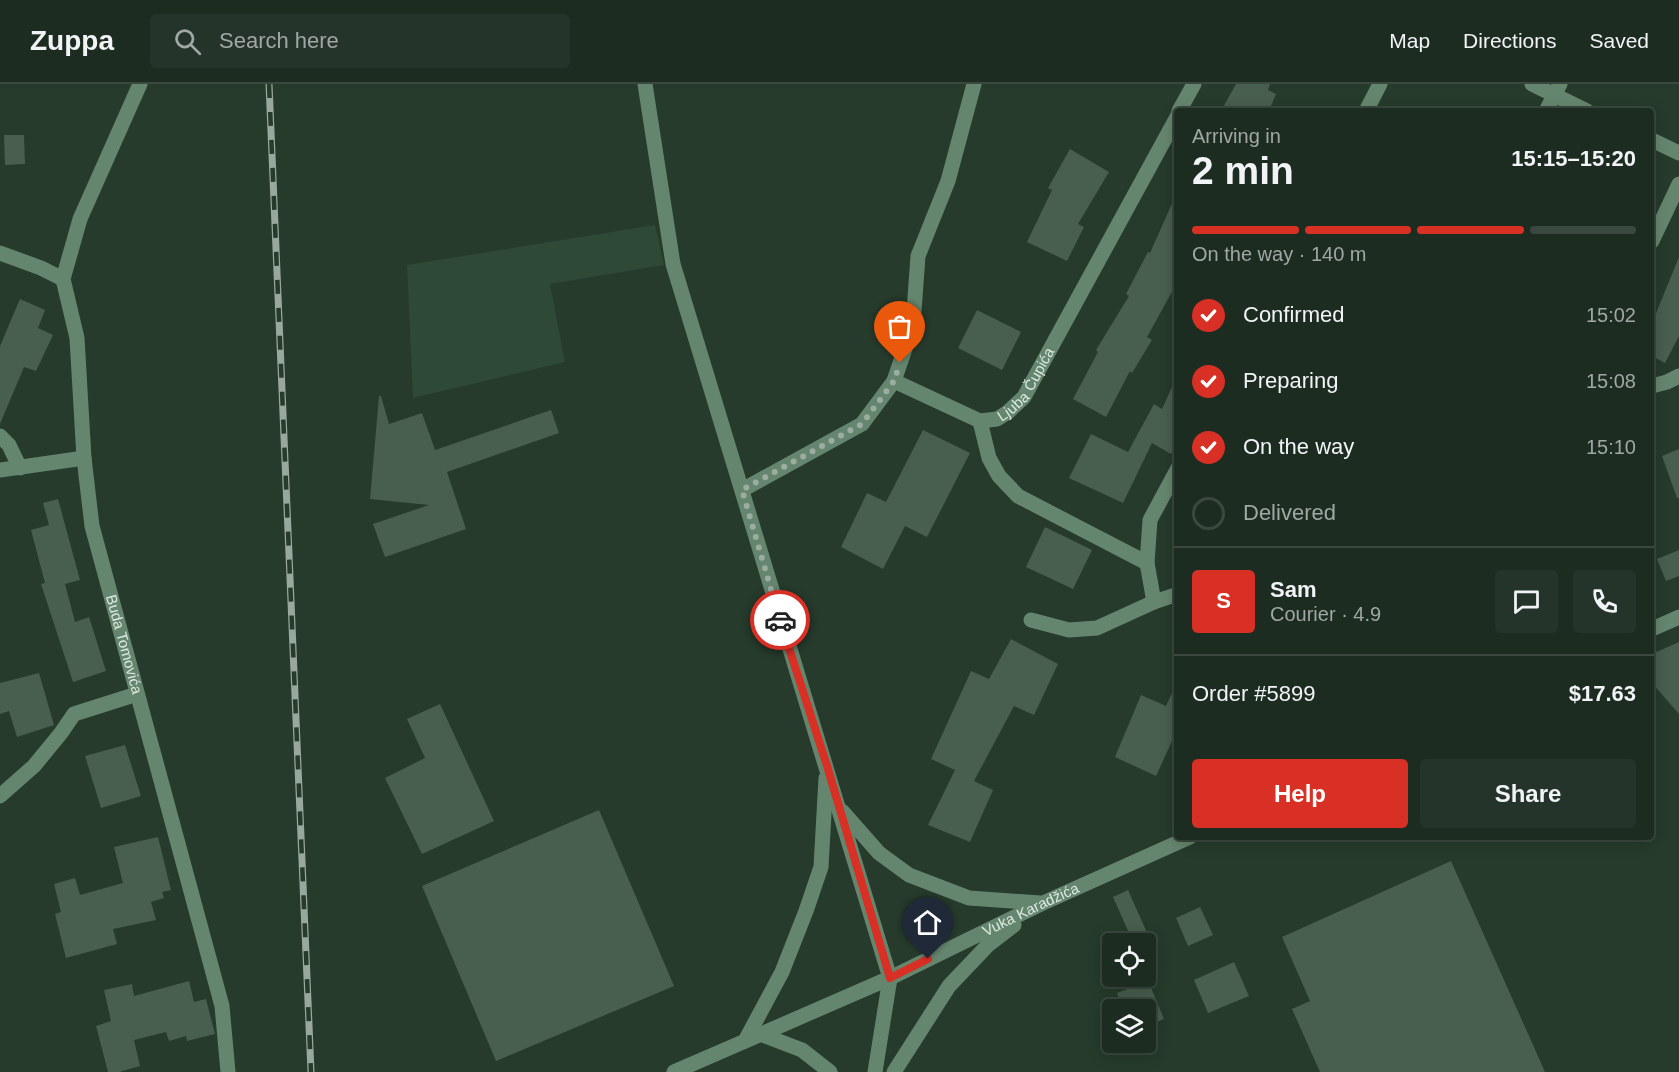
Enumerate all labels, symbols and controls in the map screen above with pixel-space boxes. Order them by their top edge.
search box [150,14,570,68]
text: Zuppa [30,25,114,56]
icon: search [171,25,204,58]
text: Search here [219,28,339,53]
text: Map [1389,29,1430,52]
text: Directions [1463,29,1556,52]
text: Saved [1589,29,1649,52]
text: Arriving in [1192,125,1281,147]
text: 15:15–15:20 [1511,146,1636,171]
text: 2 min [1192,149,1294,192]
text: On the way · 140 m [1192,243,1367,265]
icon: check [1192,299,1225,332]
pin [874,301,925,363]
text: Confirmed [1243,302,1344,327]
text: 15:02 [1586,304,1636,326]
icon: bag [883,310,916,343]
street label: Ljuba Čupića [994,344,1058,425]
icon: check [1192,365,1225,398]
text: Preparing [1243,368,1338,393]
text: 15:08 [1586,370,1636,392]
icon: check [1192,431,1225,464]
text: On the way [1243,434,1354,459]
text: 15:10 [1586,436,1636,458]
text: Delivered [1243,500,1336,525]
button: chat [1495,570,1558,633]
button: phone [1573,570,1636,633]
text: Sam [1270,577,1316,602]
text: S [1216,588,1231,613]
courier [750,590,810,650]
street label: Buda Tomovića [103,593,146,696]
text: Courier · 4.9 [1270,603,1381,625]
icon: car [764,604,797,637]
text: Order #5899 [1192,681,1316,706]
text: $17.63 [1569,681,1636,706]
button: Help [1192,759,1408,828]
button: Share [1420,759,1636,828]
street label: Vuka Karadžića [980,879,1082,939]
pin [902,897,953,959]
icon: home [911,906,944,939]
map controls [1102,933,1156,1053]
button: locate [1102,933,1156,987]
button: layers [1102,999,1156,1053]

